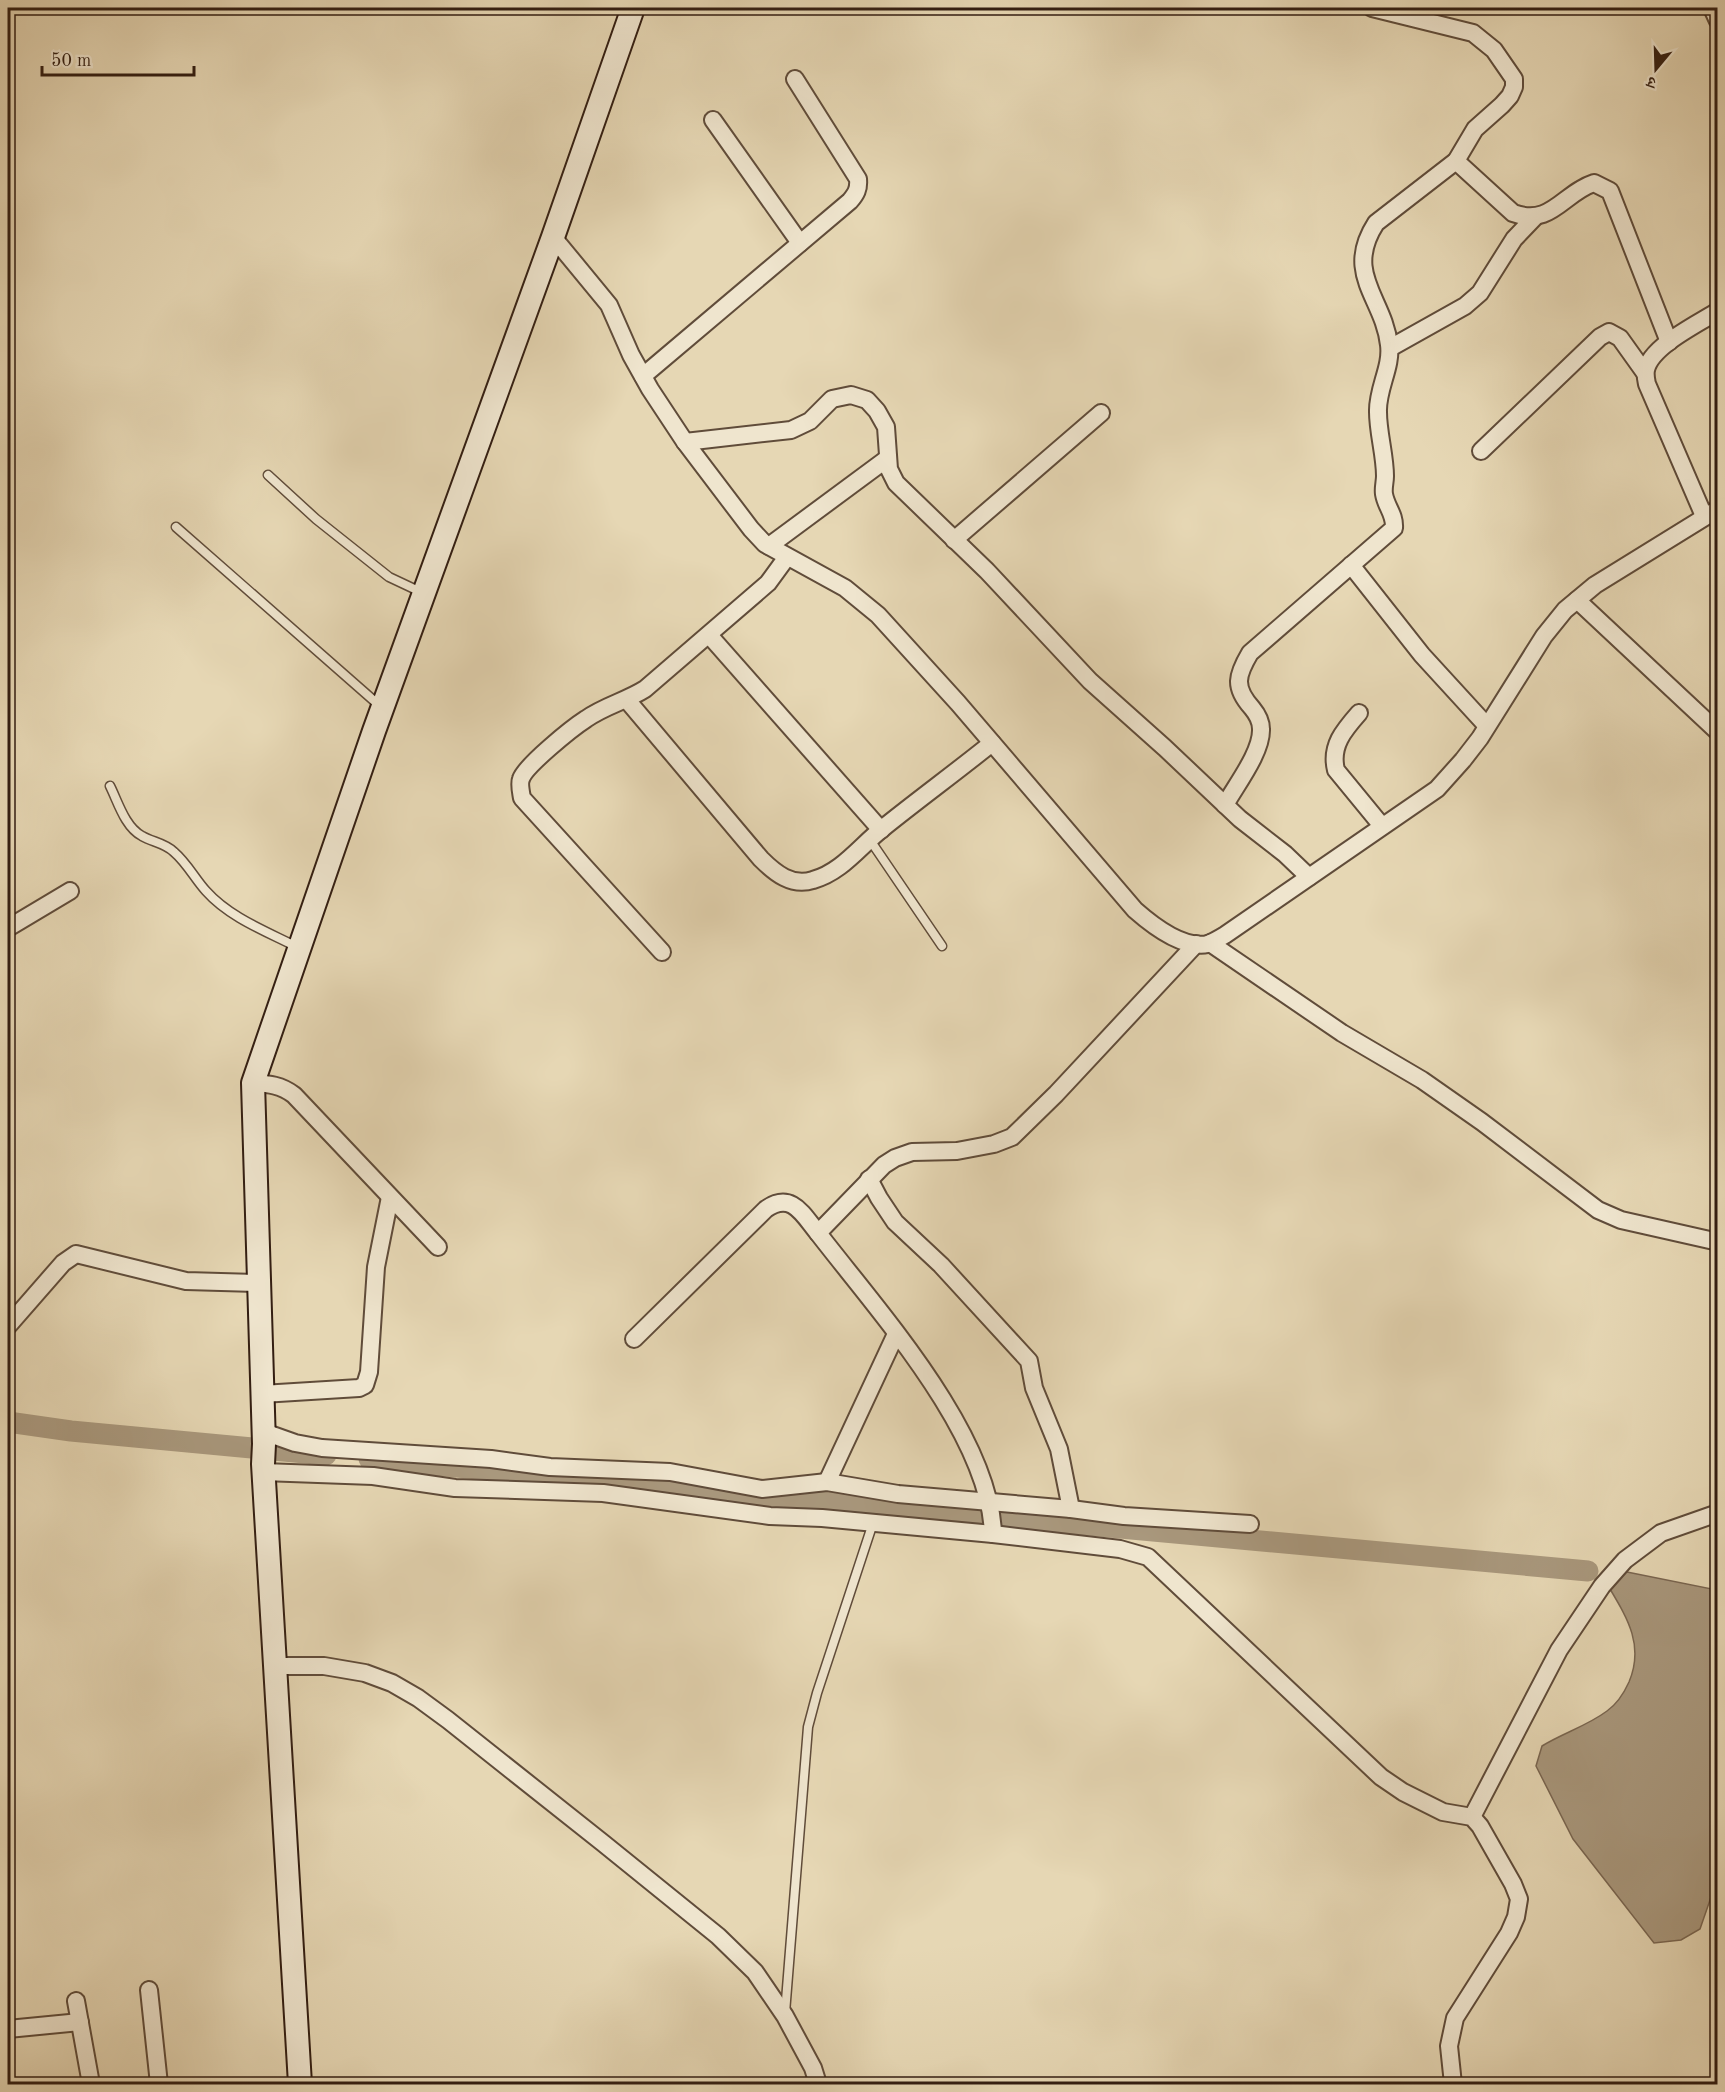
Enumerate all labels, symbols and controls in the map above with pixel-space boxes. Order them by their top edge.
scale bar [42,39,194,77]
north arrow [1626,39,1686,99]
text: 50 m [51,52,91,70]
text: उ [1644,72,1659,91]

